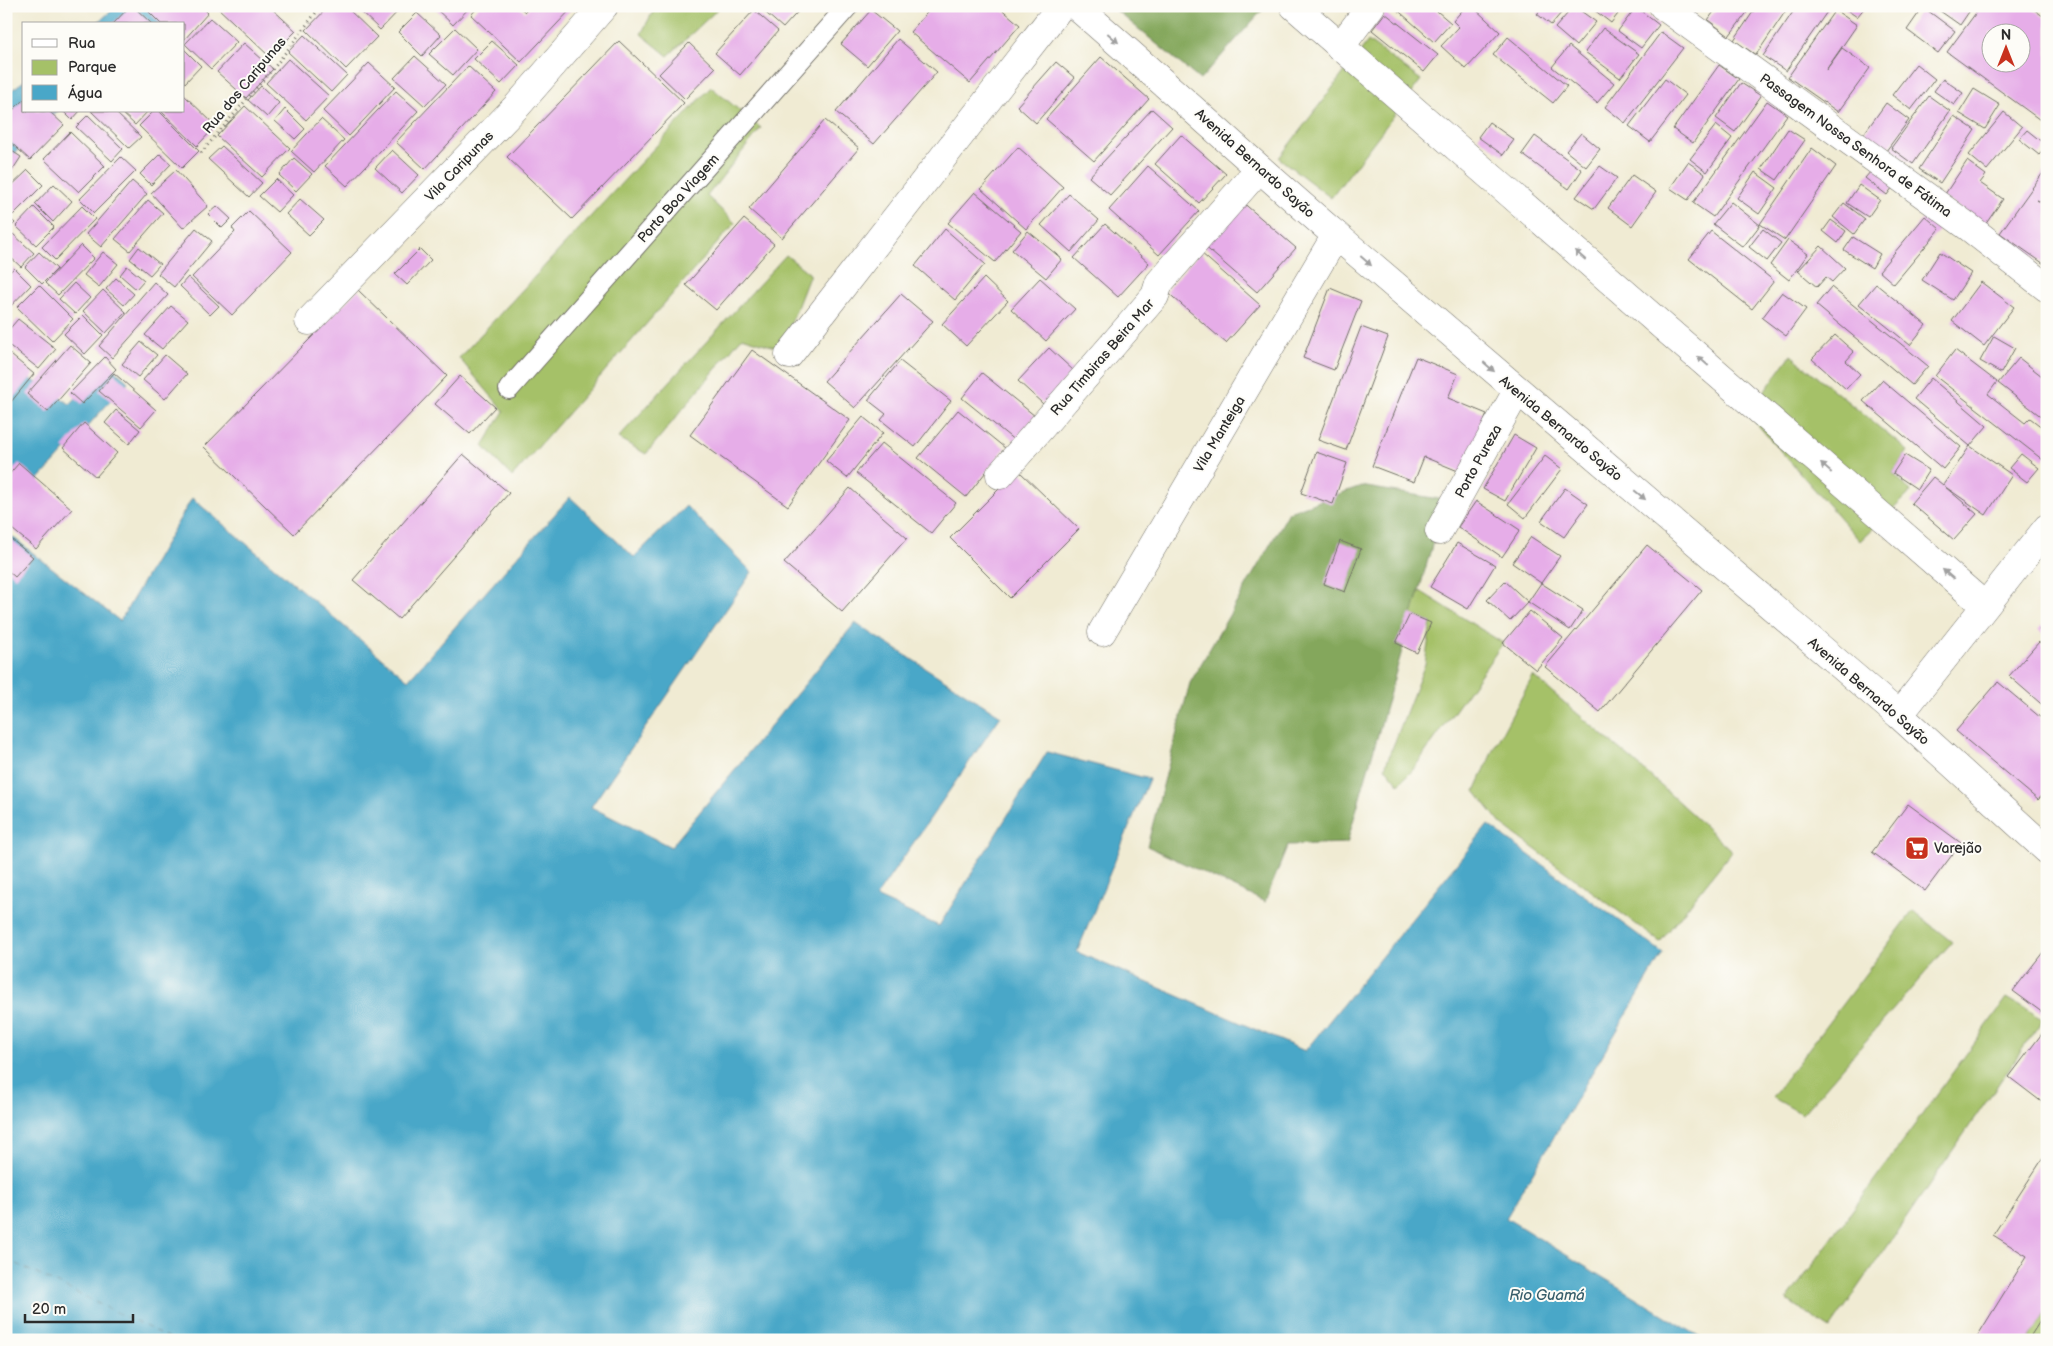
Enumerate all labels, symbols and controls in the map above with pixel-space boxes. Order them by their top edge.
legend [22,22,185,112]
north arrow [1980,22,2030,72]
text: N [2001,27,2011,44]
one-way arrow [1107,32,1119,43]
text: Rua [68,34,96,53]
street label: Rua dos Caripunas [199,34,290,137]
text: Parque [68,58,117,77]
street label: Passagem Nossa Senhora de Fátima [1756,70,1955,221]
text: Água [68,84,103,103]
street label: Avenida Bernardo Sayão [1191,105,1318,222]
street label: Vila Caripunas [421,128,497,205]
street label: Porto Boa Viagem [634,150,723,246]
one-way arrow [1574,249,1586,261]
one-way arrow [1359,256,1372,267]
street label: Rua Timbiras Beira Mar [1047,295,1158,419]
one-way arrow [1697,355,1709,367]
one-way arrow [1483,362,1496,373]
street label: Avenida Bernardo Sayão [1496,372,1626,485]
street label: Vila Manteiga [1190,393,1249,476]
street label: Porto Pureza [1451,422,1506,501]
one-way arrow [1819,462,1832,473]
one-way arrow [1633,490,1646,501]
one-way arrow [1943,568,1955,580]
street label: Avenida Bernardo Sayão [1804,634,1933,749]
supermarket icon: Varejão [1904,835,1930,861]
place label: Varejão [1934,840,1982,857]
water label: Rio Guamá [1509,1286,1585,1305]
scale bar [25,1291,132,1323]
text: 20 m [32,1300,66,1319]

